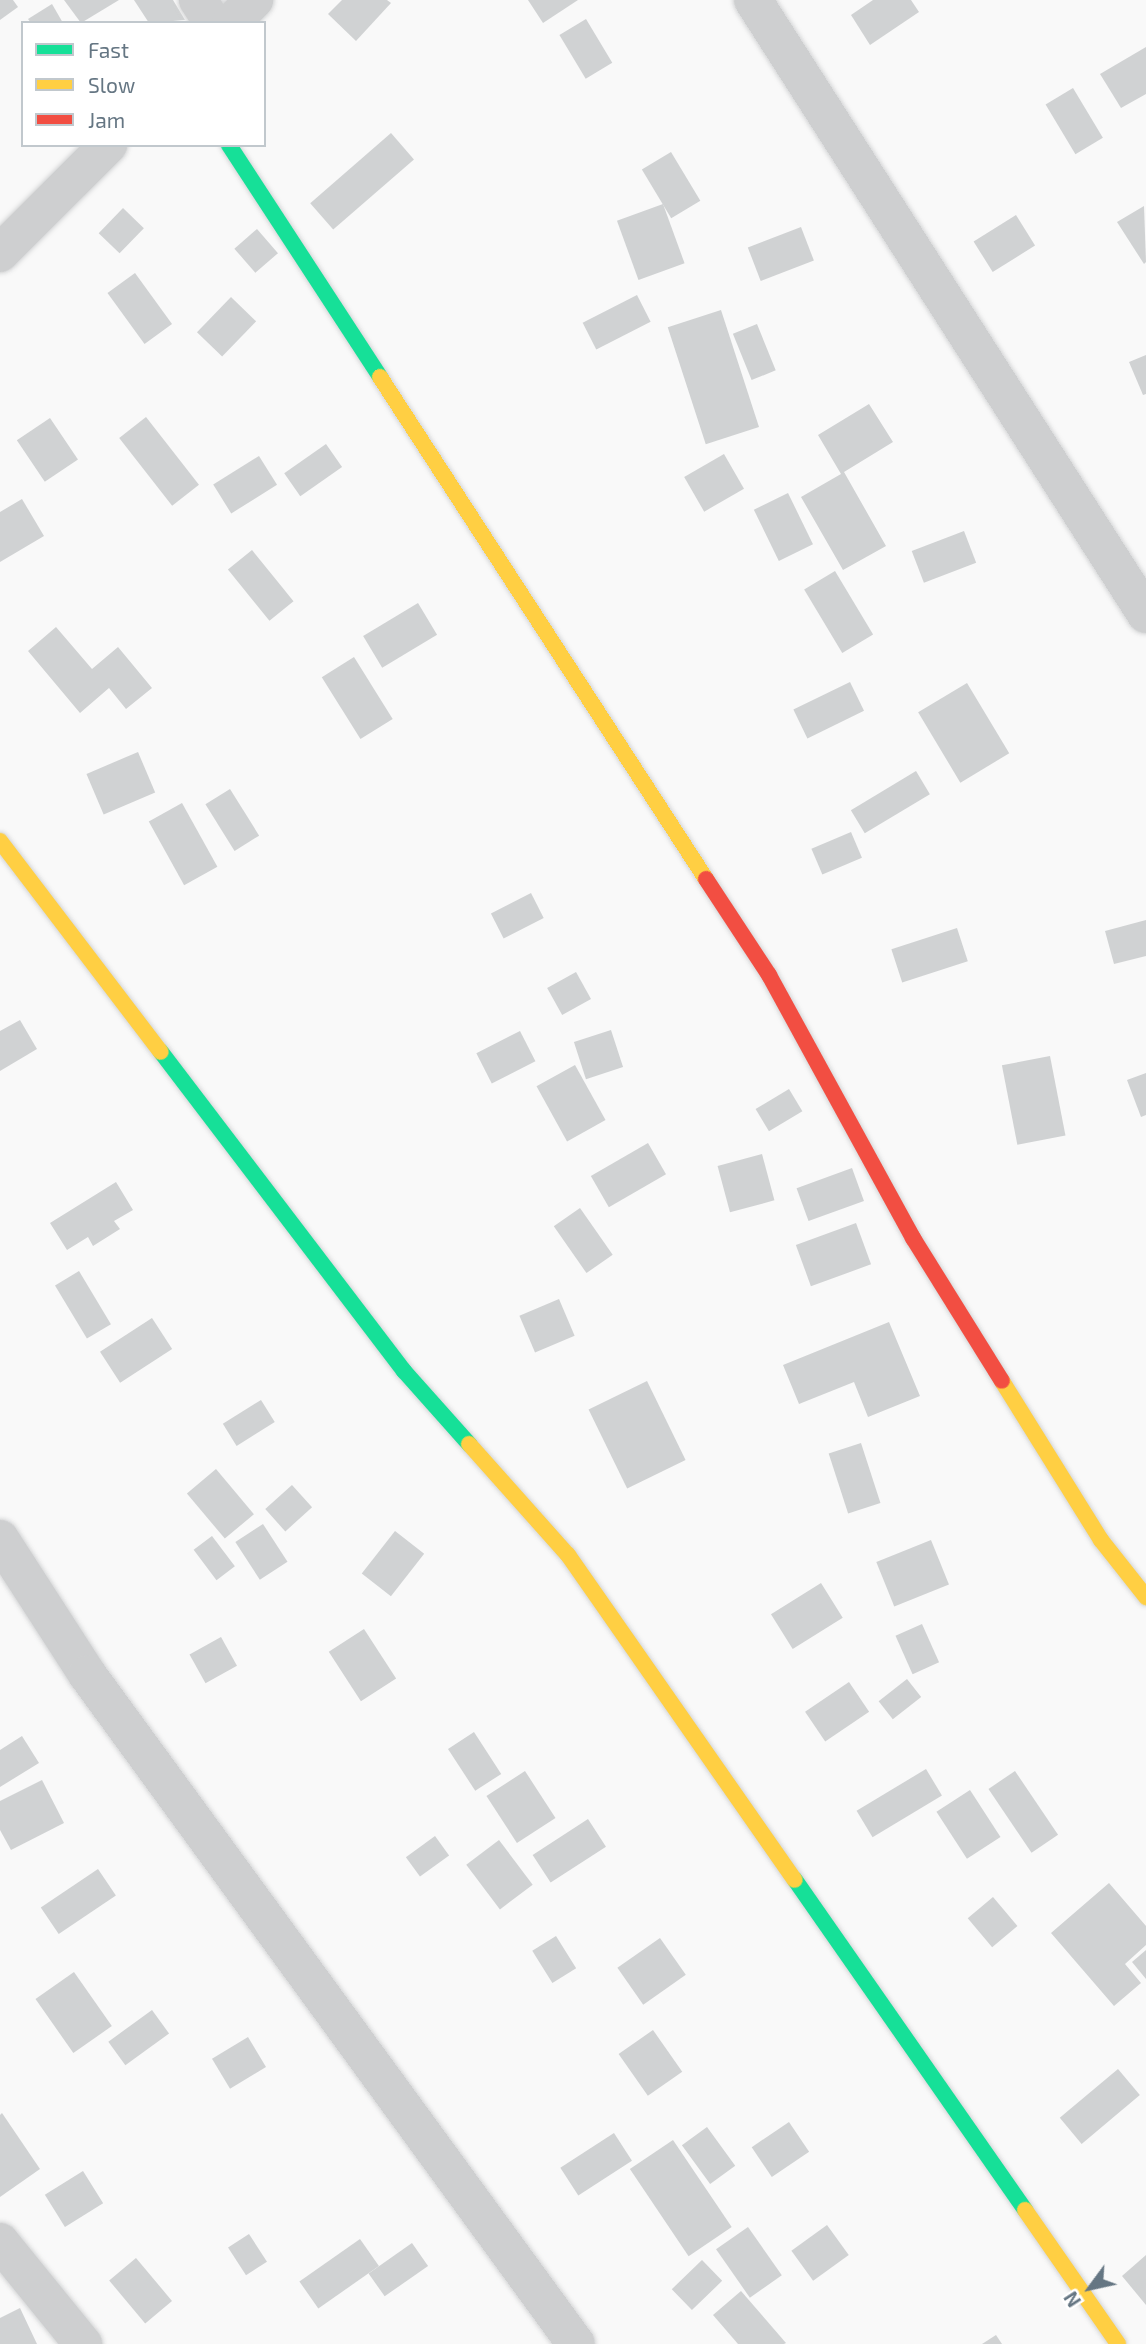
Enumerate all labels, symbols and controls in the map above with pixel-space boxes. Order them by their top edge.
legend [21,21,266,147]
text: Fast [88,37,129,62]
text: Slow [88,72,135,97]
text: Jam [88,107,125,132]
north arrow [1055,2253,1125,2323]
text: N [1059,2288,1085,2312]

